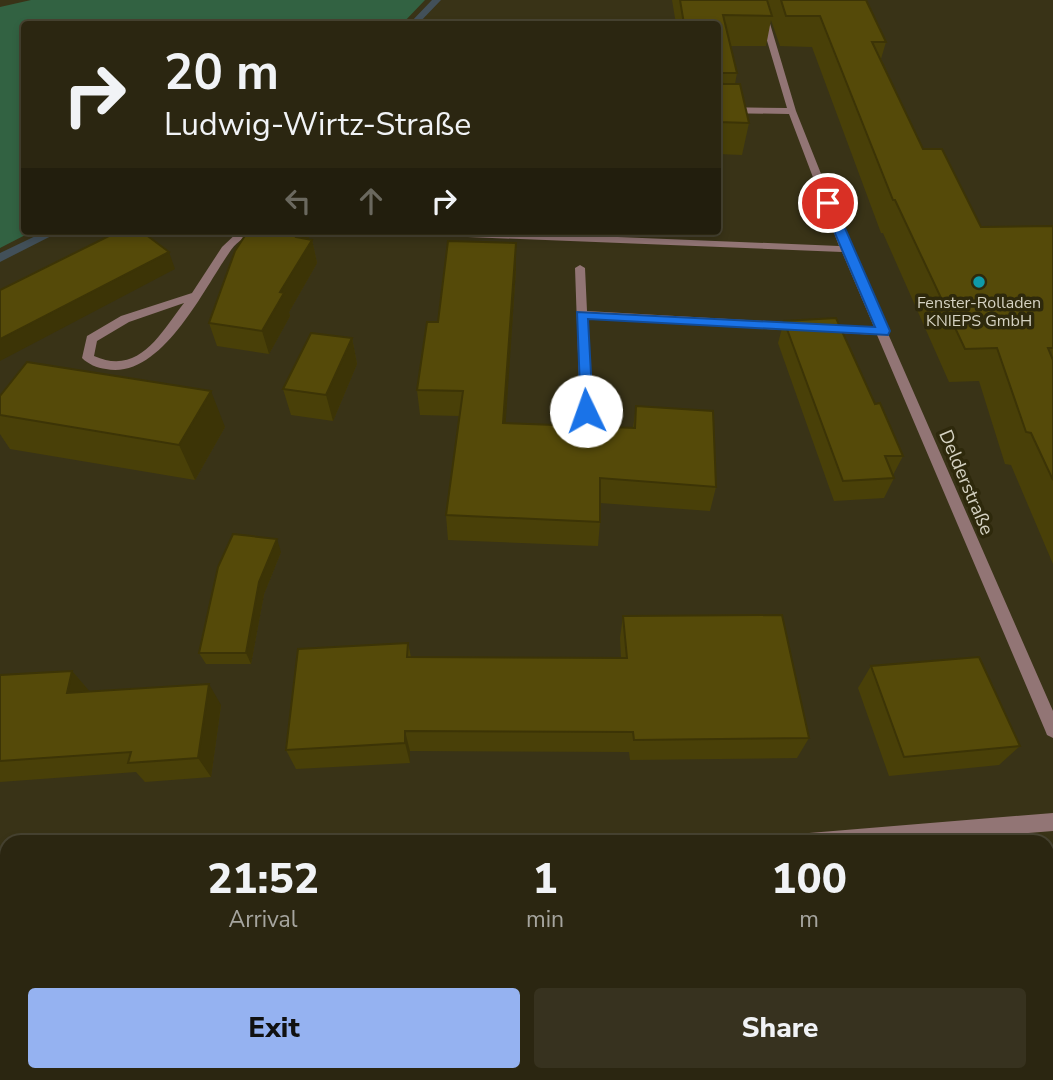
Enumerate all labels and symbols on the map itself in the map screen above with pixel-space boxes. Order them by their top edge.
pin [798,173,858,233]
marker: Fenster-Rolladen KNIEPS GmbH [971,274,987,290]
place label: Fenster-Rolladen KNIEPS GmbH [917,292,1041,332]
position arrow [549,374,623,448]
street label: Delderstraße [932,426,1000,539]

